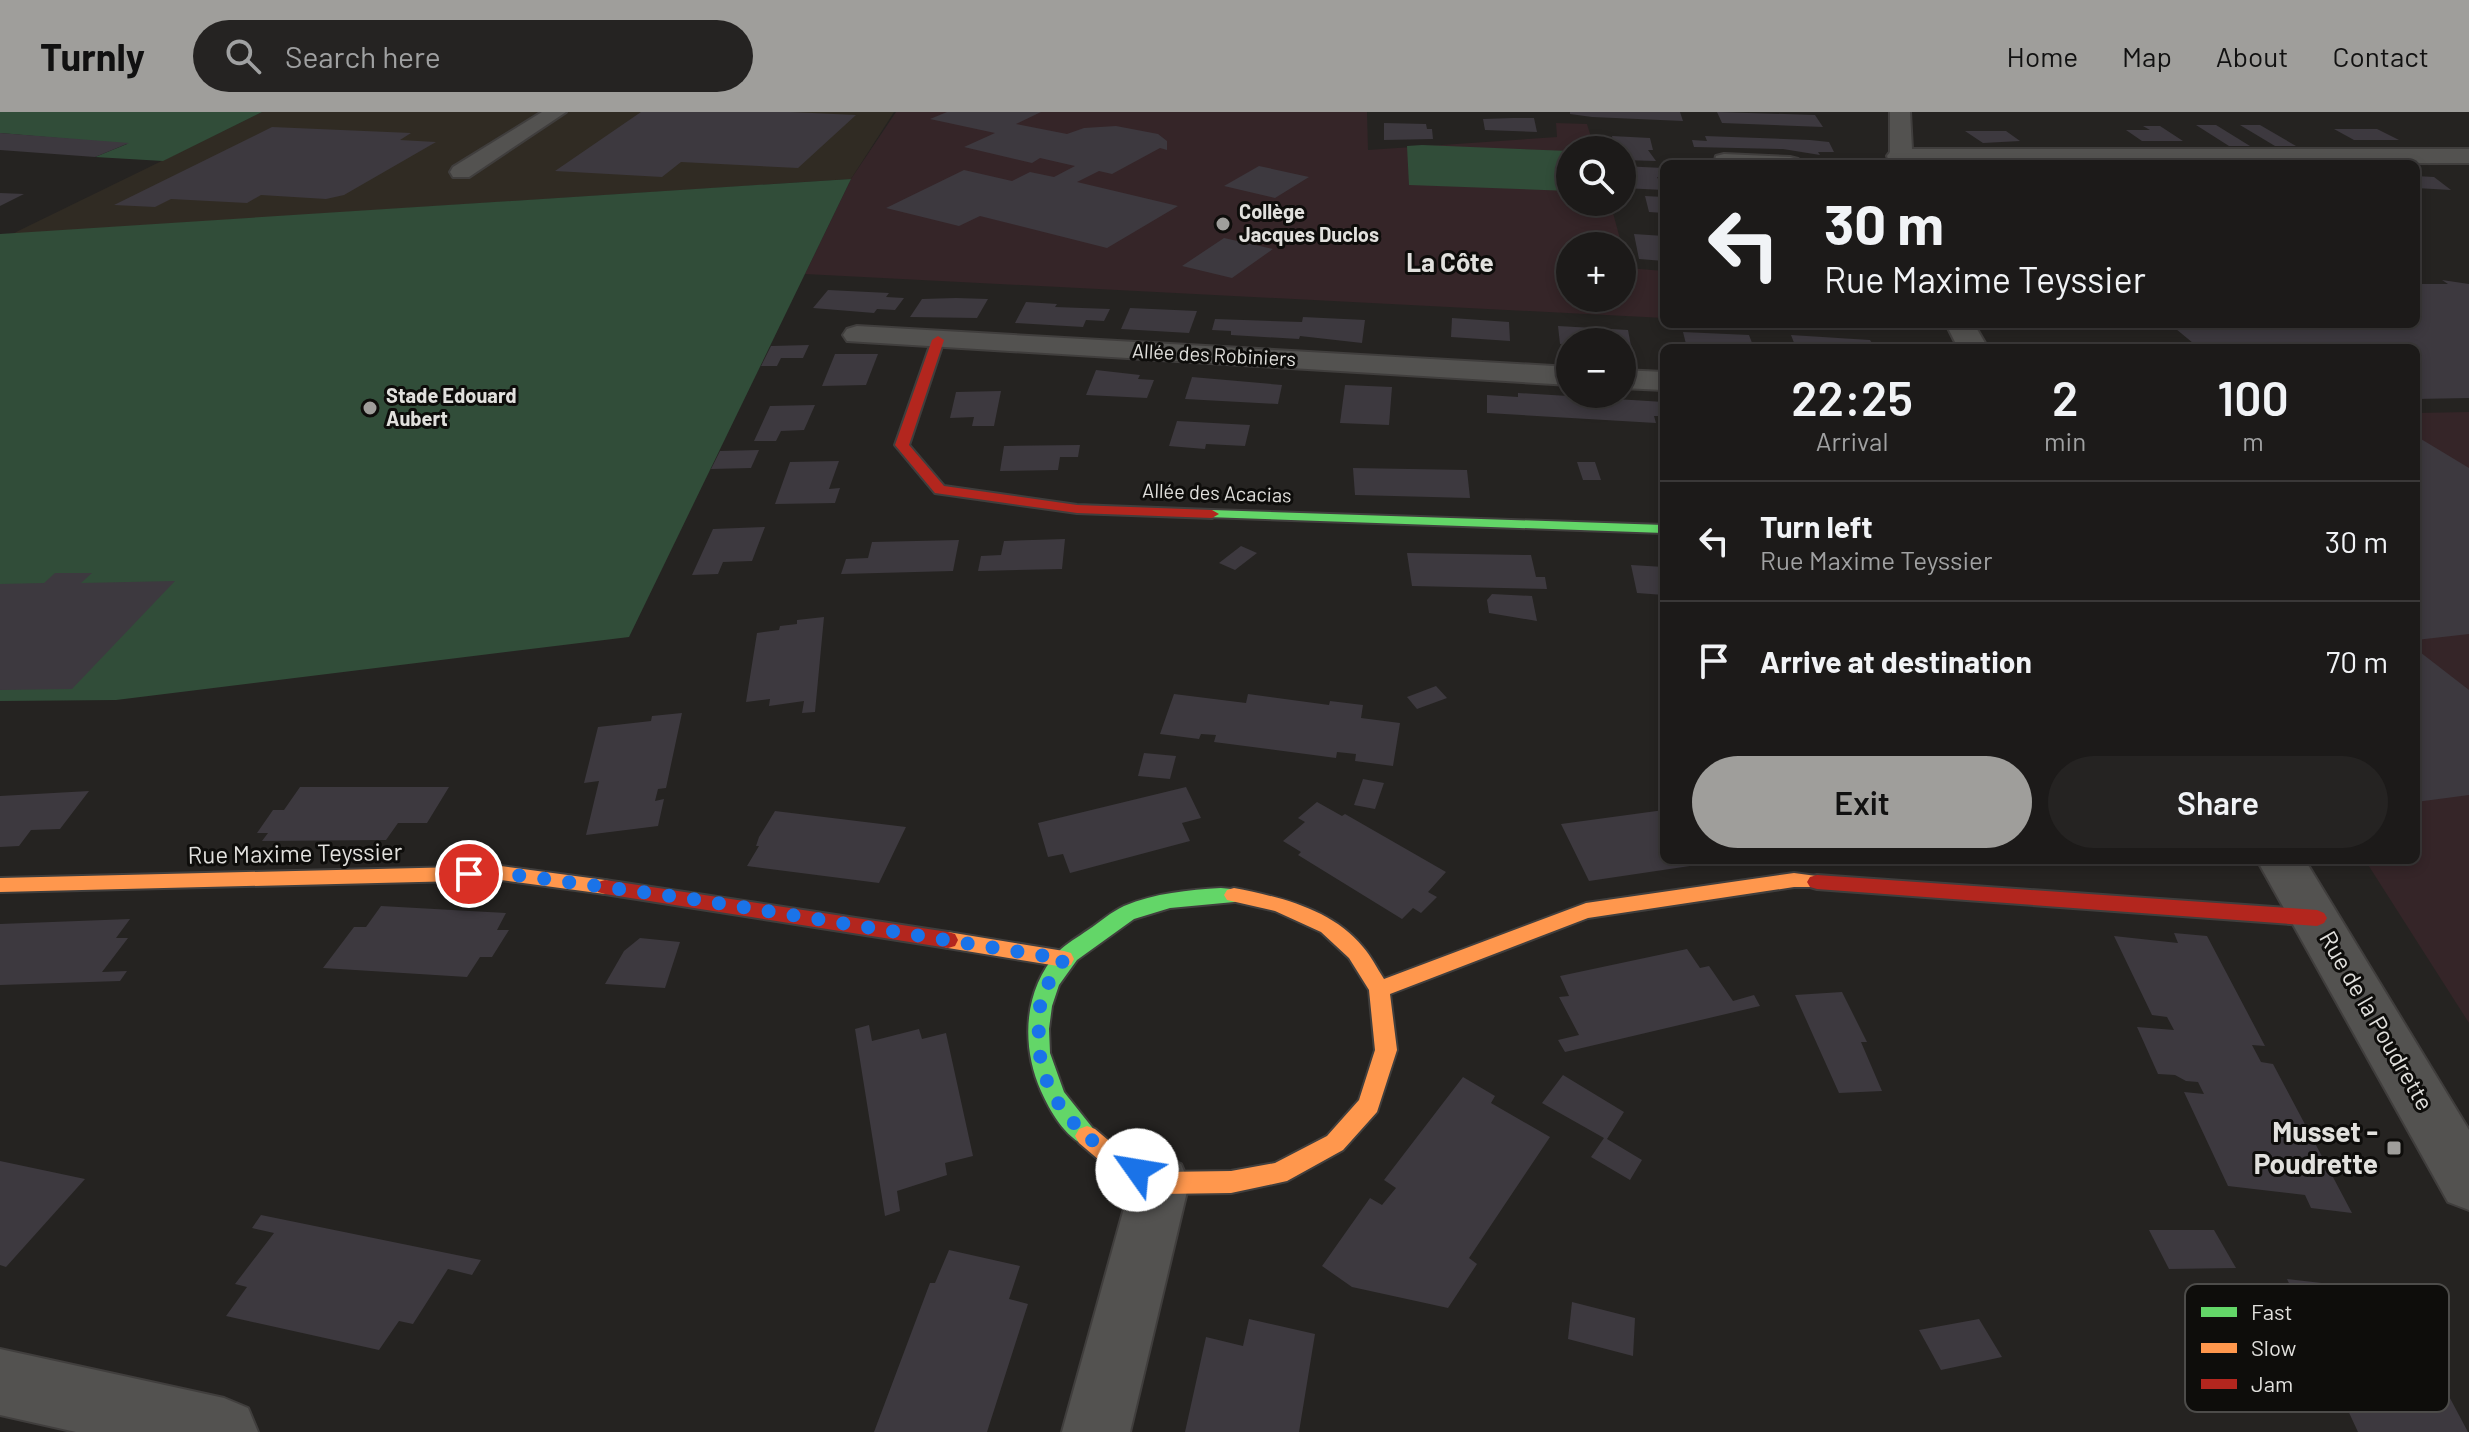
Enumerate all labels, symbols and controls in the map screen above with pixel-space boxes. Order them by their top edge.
search box [193,20,753,92]
text: Turnly [40,33,145,79]
icon: search [221,34,265,78]
text: Search here [285,38,441,74]
text: Home [2007,39,2078,73]
text: Map [2122,39,2172,73]
text: About [2216,39,2288,73]
text: Contact [2332,39,2429,73]
map controls [1556,136,1636,408]
button: search [1556,136,1636,216]
text: 30 m [1824,189,1944,256]
icon: left [1692,192,1796,296]
place label: Collège Jacques Duclos [1239,199,1379,246]
marker: Collège Jacques Duclos [1214,215,1232,233]
button: + [1556,232,1636,312]
district label: La Côte [1406,246,1494,277]
text: Rue Maxime Teyssier [1824,257,2146,300]
button: − [1556,328,1636,408]
street label: Allée des Robiniers [1131,338,1297,370]
text: 22:25 [1791,368,1913,426]
text: 2 [2052,368,2078,426]
text: 100 [2217,368,2289,426]
place label: Stade Edouard Aubert [386,383,517,430]
marker: Stade Edouard Aubert [361,399,379,417]
text: Arrival [1816,425,1888,456]
text: min [2044,425,2086,456]
text: m [2242,425,2264,456]
street label: Allée des Acacias [1142,477,1292,507]
text: Turn left [1760,508,1873,544]
icon: left [1692,519,1736,563]
text: 30 m [2325,523,2388,559]
text: Rue Maxime Teyssier [1760,544,1992,575]
icon: arrive [1692,639,1736,683]
text: Arrive at destination [1760,643,2032,679]
text: 70 m [2326,643,2388,679]
button: Exit [1692,756,2032,848]
button: Share [2048,756,2388,848]
street label: Rue Maxime Teyssier [187,836,403,869]
pin [435,840,503,908]
icon: arrive [447,852,491,896]
street label: Rue de la Poudrette [2314,925,2440,1115]
place label: Musset - Poudrette [2254,1114,2378,1180]
position arrow [1095,1128,1179,1212]
marker: Musset - Poudrette [2385,1139,2403,1157]
legend [2185,1284,2449,1412]
text: Fast [2251,1298,2293,1324]
text: Slow [2251,1334,2296,1360]
text: Jam [2251,1370,2293,1396]

